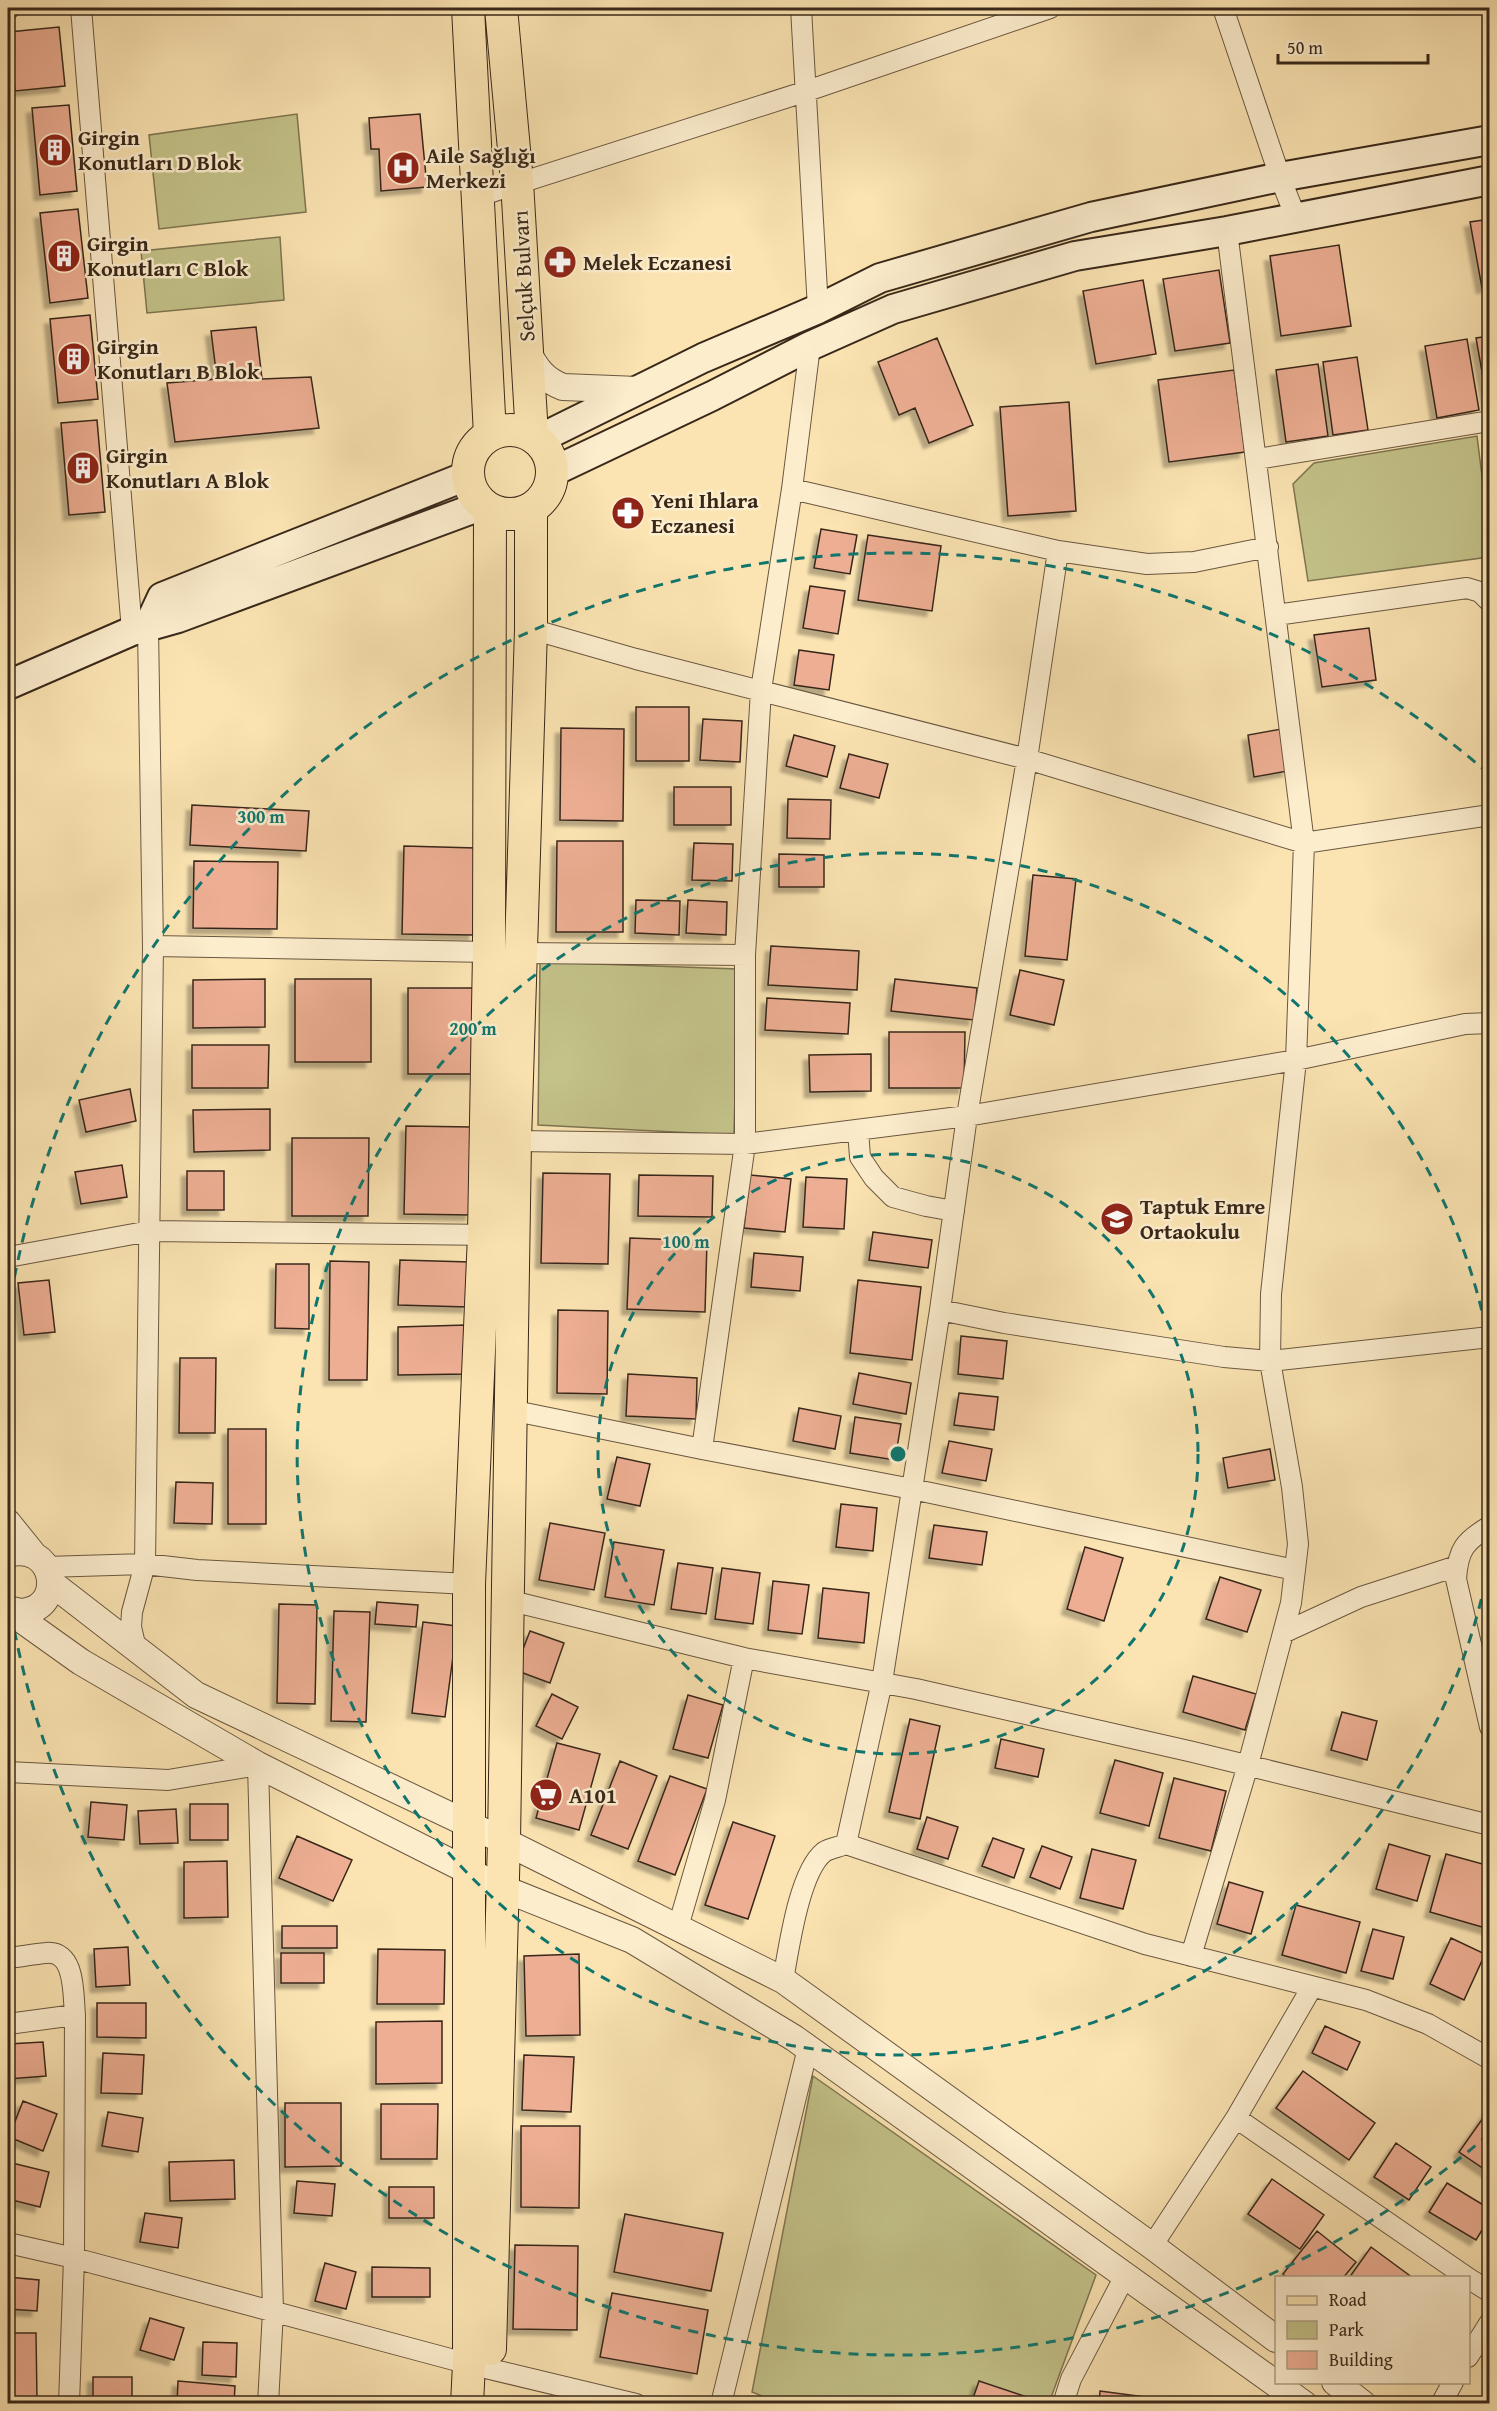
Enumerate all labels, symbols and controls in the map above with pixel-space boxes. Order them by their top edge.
scale bar [1278,27,1428,65]
text: 50 m [1287,34,1323,61]
place label: Girgin Konutları D Blok [78,121,242,178]
building icon: Girgin Konutları D Blok [37,132,73,168]
place label: Aile Sağlığı Merkezi [426,139,536,196]
hospital icon: Aile Sağlığı Merkezi [385,150,421,186]
street label: Selçuk Bulvarı [504,209,542,343]
place label: Girgin Konutları C Blok [87,227,249,284]
building icon: Girgin Konutları C Blok [46,238,82,274]
pharmacy icon: Melek Eczanesi [542,244,578,280]
place label: Melek Eczanesi [583,246,732,278]
place label: Girgin Konutları B Blok [97,330,260,387]
building icon: Girgin Konutları B Blok [56,341,92,377]
place label: Girgin Konutları A Blok [106,439,269,496]
building icon: Girgin Konutları A Blok [65,450,101,486]
place label: Yeni Ihlara Eczanesi [651,484,759,541]
pharmacy icon: Yeni Ihlara Eczanesi [610,495,646,531]
text: 300 m [237,803,285,830]
text: 200 m [449,1015,497,1042]
place label: Taptuk Emre Ortaokulu [1140,1190,1266,1247]
school or university icon: Taptuk Emre Ortaokulu [1099,1201,1135,1237]
text: 100 m [662,1228,710,1255]
centre of rings [888,1444,908,1464]
supermarket icon: A101 [528,1777,564,1813]
place label: A101 [569,1779,617,1811]
legend [1275,2276,1470,2384]
text: Road [1329,2286,1367,2313]
text: Park [1329,2316,1365,2343]
text: Building [1329,2346,1393,2373]

